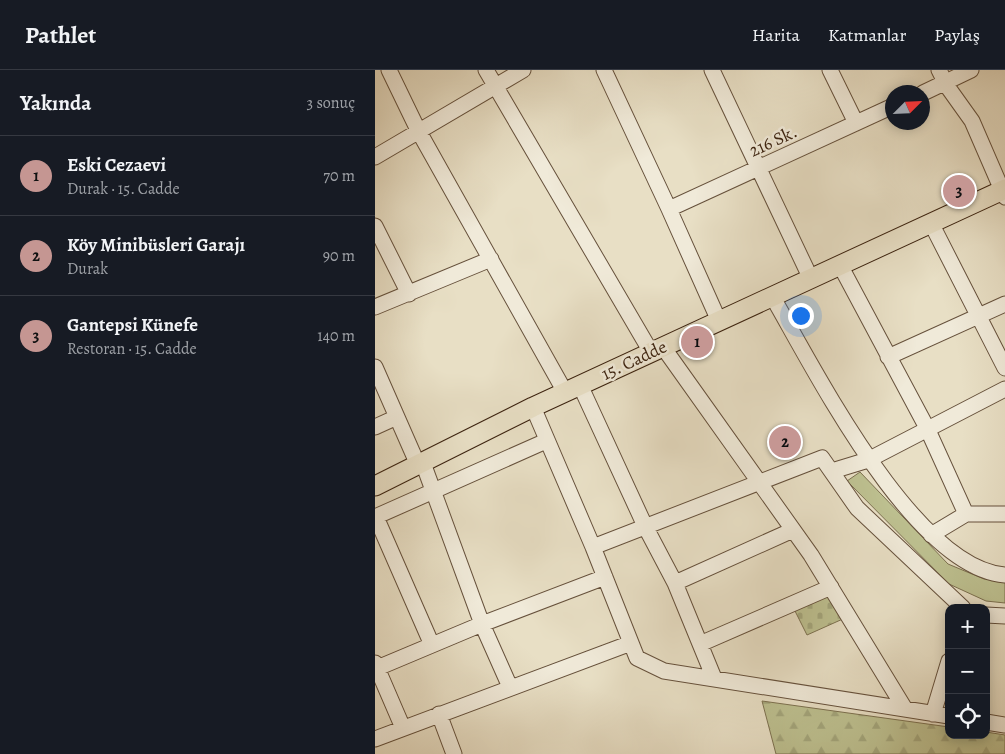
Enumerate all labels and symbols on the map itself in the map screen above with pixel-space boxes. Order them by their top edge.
north arrow [885,85,930,130]
street label: 216 Sk. [745,119,801,163]
pin: 3 [943,172,975,210]
your location [788,303,814,329]
pin: 1 [681,323,713,361]
street label: 15. Cadde [597,334,671,386]
pin: 2 [769,423,801,461]

